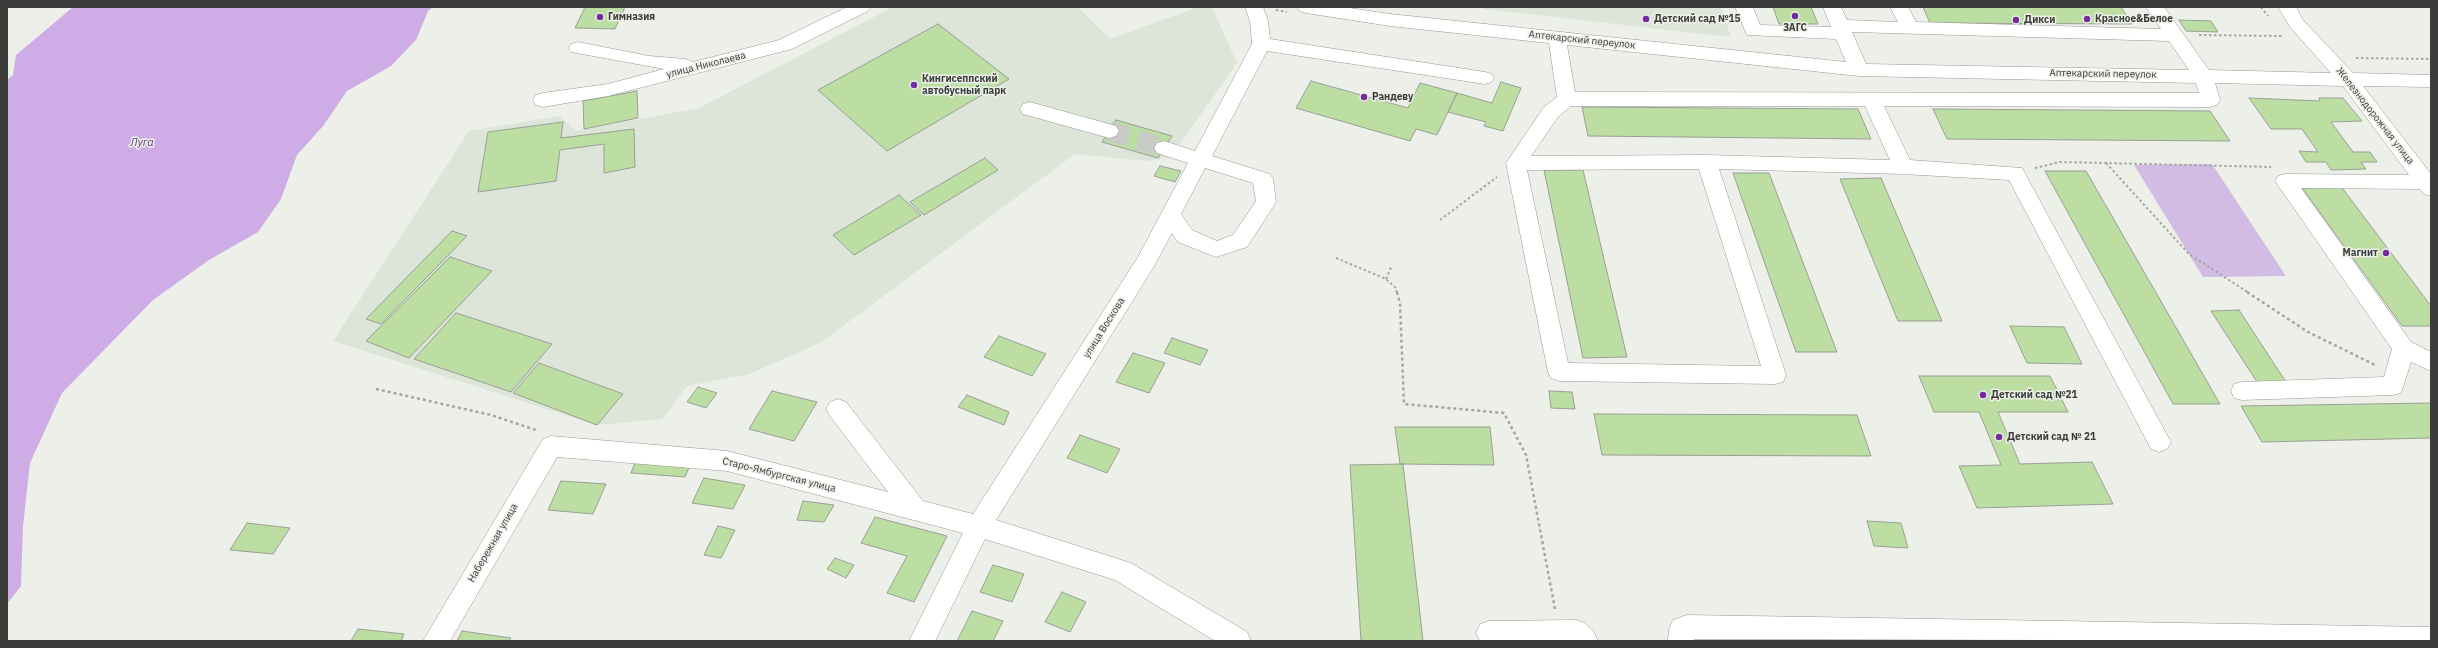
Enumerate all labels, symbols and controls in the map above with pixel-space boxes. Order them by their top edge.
place label: Гимназия [608,11,655,23]
marker: ЗАГС [1790,11,1800,21]
marker: Гимназия [595,12,605,22]
place label: Детский сад №15 [1654,13,1741,25]
place label: Красное&Белое [2095,13,2173,25]
marker: Детский сад №15 [1641,14,1651,24]
place label: Дикси [2024,14,2055,26]
marker: Красное&Белое [2082,14,2092,24]
marker: Дикси [2011,15,2021,25]
place label: ЗАГС [1783,22,1807,34]
street label: Аптекарский переулок [1528,28,1636,52]
street label: улица Николаева [665,49,747,81]
street label: Железнодорожная улица [2333,65,2417,167]
street label: Аптекарский переулок [2049,67,2157,81]
place label: Кингисеппский автобусный парк [922,73,1006,96]
marker: Кингисеппский автобусный парк [909,80,919,90]
place label: Рандеву [1372,91,1413,103]
marker: Рандеву [1359,92,1369,102]
water label: Луга [130,136,154,150]
place label: Магнит [2343,247,2378,259]
marker: Магнит [2381,248,2391,258]
street label: улица Воскова [1081,296,1127,360]
place label: Детский сад №21 [1991,389,2078,401]
marker: Детский сад №21 [1978,390,1988,400]
place label: Детский сад № 21 [2007,431,2096,443]
marker: Детский сад № 21 [1994,432,2004,442]
street label: Старо-Ямбургская улица [721,455,837,495]
street label: Набережная улица [466,501,520,585]

